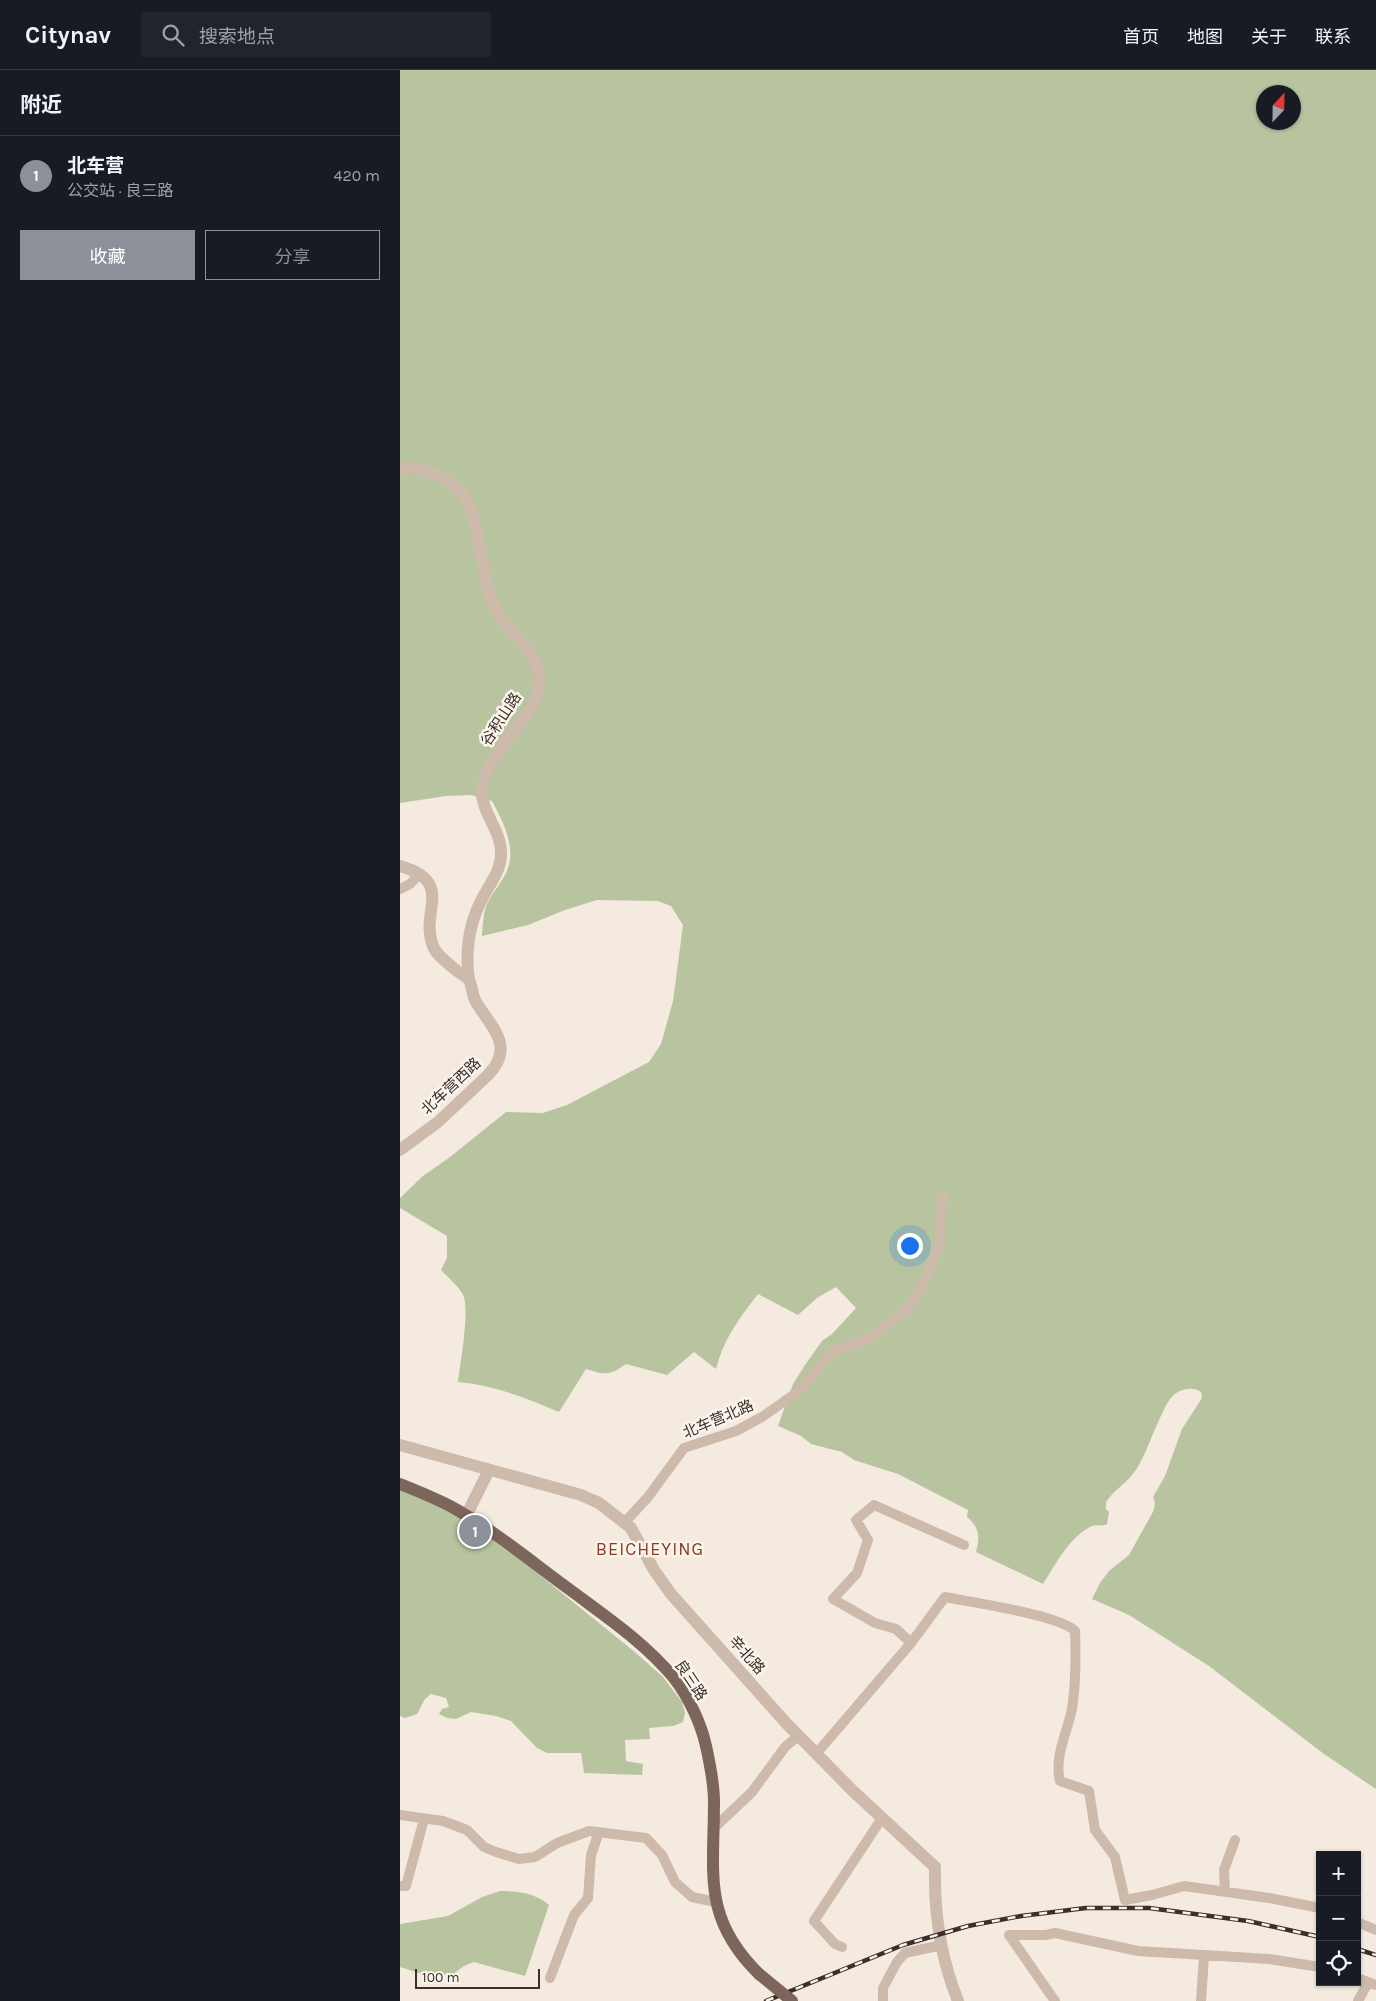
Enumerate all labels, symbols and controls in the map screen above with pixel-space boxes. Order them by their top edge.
search box [141,12,491,57]
text: Citynav [25,21,111,49]
icon: search [159,21,187,49]
text: 搜索地点 [199,26,275,48]
text: 首页 [1123,26,1159,48]
text: 地图 [1187,26,1223,48]
text: 关于 [1251,26,1287,48]
text: 联系 [1315,26,1351,48]
north arrow [1256,85,1301,130]
text: 附近 [20,93,62,117]
text: 北车营 [67,155,124,177]
text: 1 [33,166,39,185]
text: 420 m [334,166,380,185]
text: 公交站 · 良三路 [67,181,173,200]
button: 收藏 [20,230,195,280]
button: 分享 [205,230,380,280]
street label: 谷积山路 [477,689,525,749]
street label: 北车营西路 [417,1054,485,1118]
your location [897,1233,923,1259]
street label: 北车营北路 [680,1396,756,1442]
pin: 1 [459,1512,491,1550]
district label: BEICHEYING [596,1538,704,1560]
street label: 辛北路 [725,1632,769,1678]
street label: 良三路 [671,1656,711,1704]
map controls [1316,1851,1361,1986]
button: + [1316,1851,1361,1896]
button: − [1316,1896,1361,1941]
button: locate [1316,1941,1361,1986]
scale bar [415,1966,540,1989]
text: 100 m [422,1969,460,1986]

